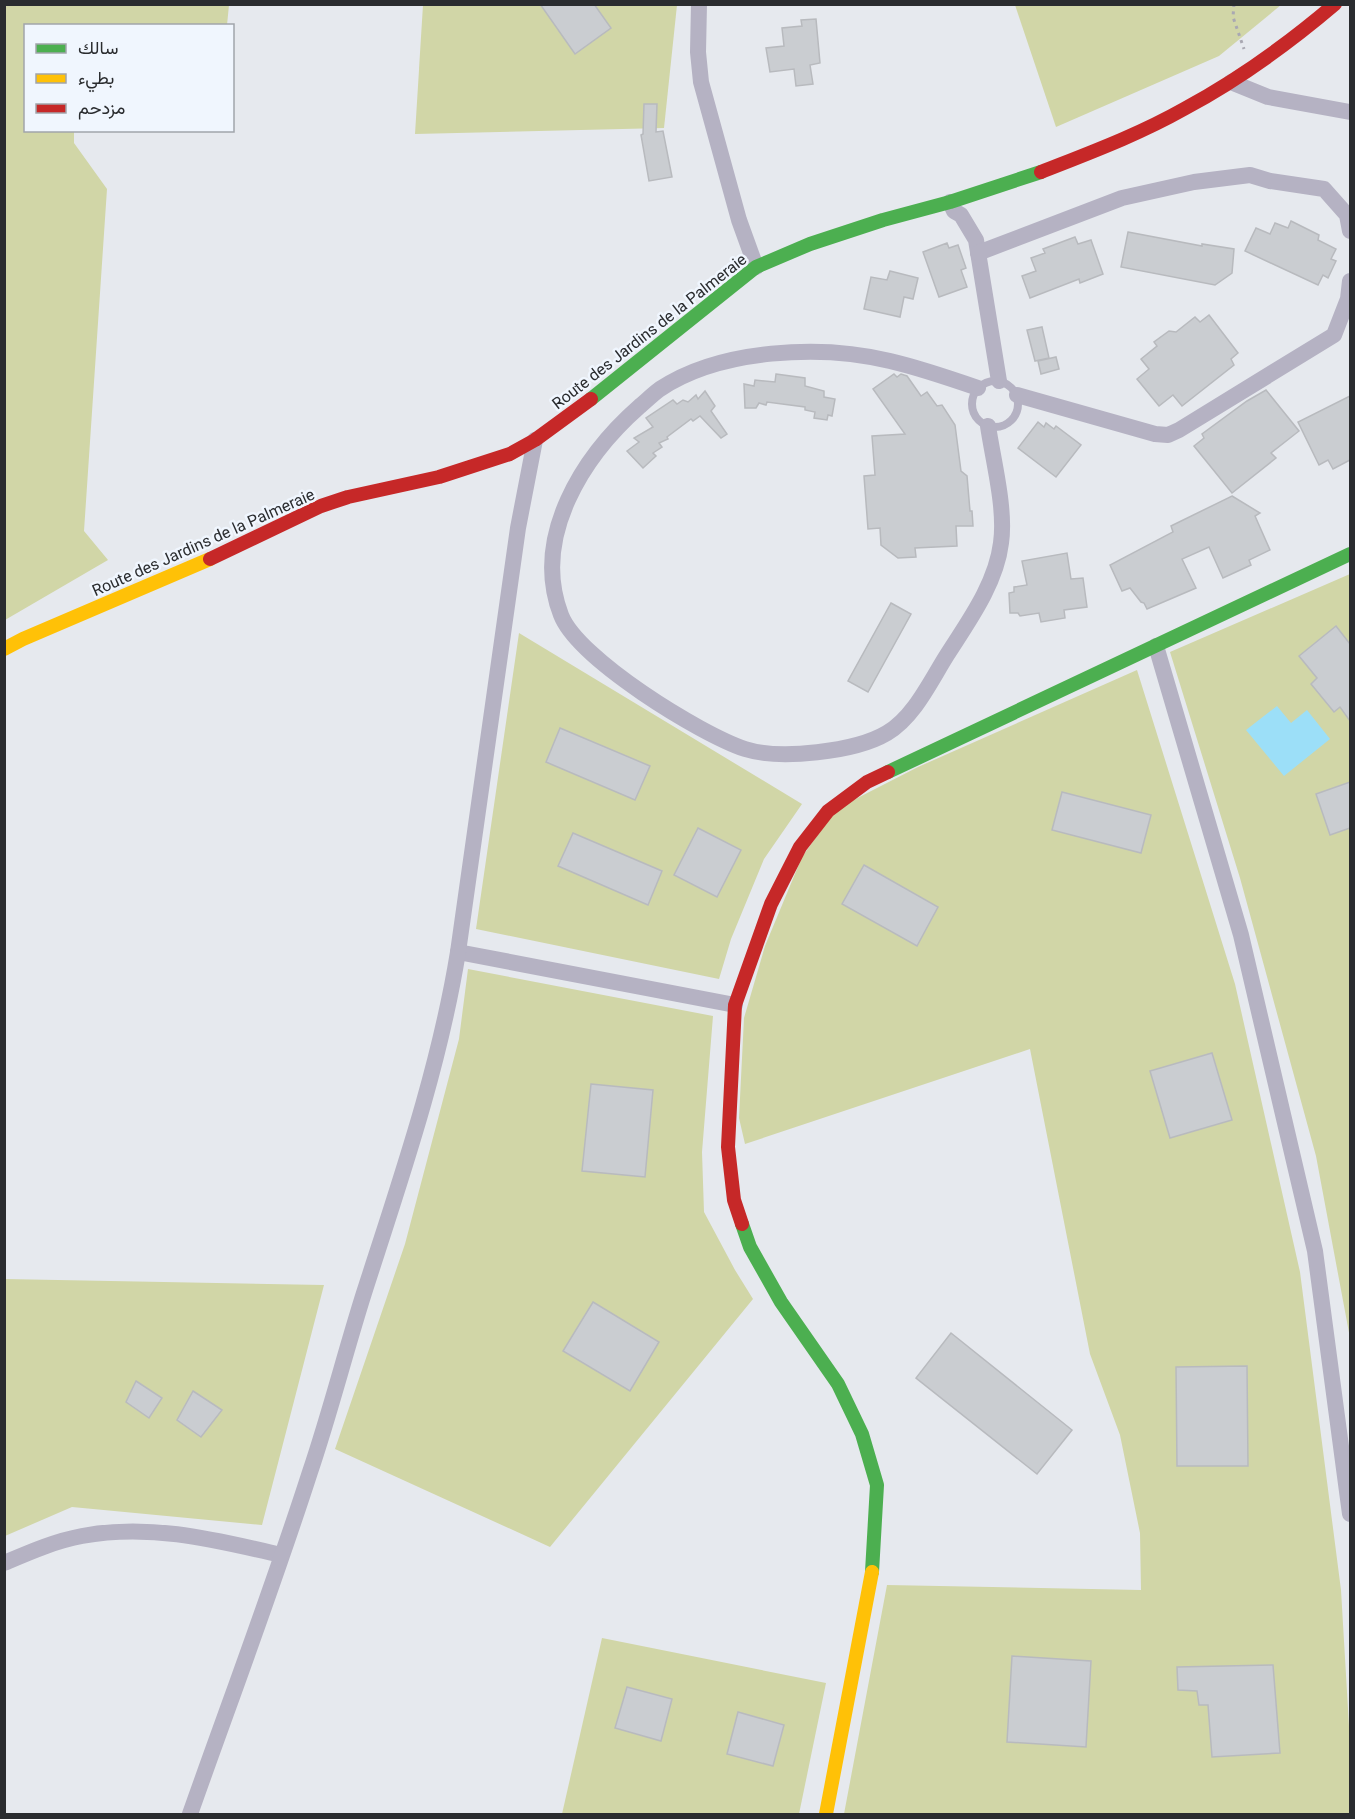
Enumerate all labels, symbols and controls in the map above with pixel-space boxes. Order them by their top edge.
legend [24,24,234,132]
text: سالك [78,37,118,58]
text: بطيء [78,67,114,93]
text: مزدحم [78,97,125,120]
street label: Route des Jardins de la Palmeraie [548,250,750,413]
street label: Route des Jardins de la Palmeraie [89,485,317,600]

